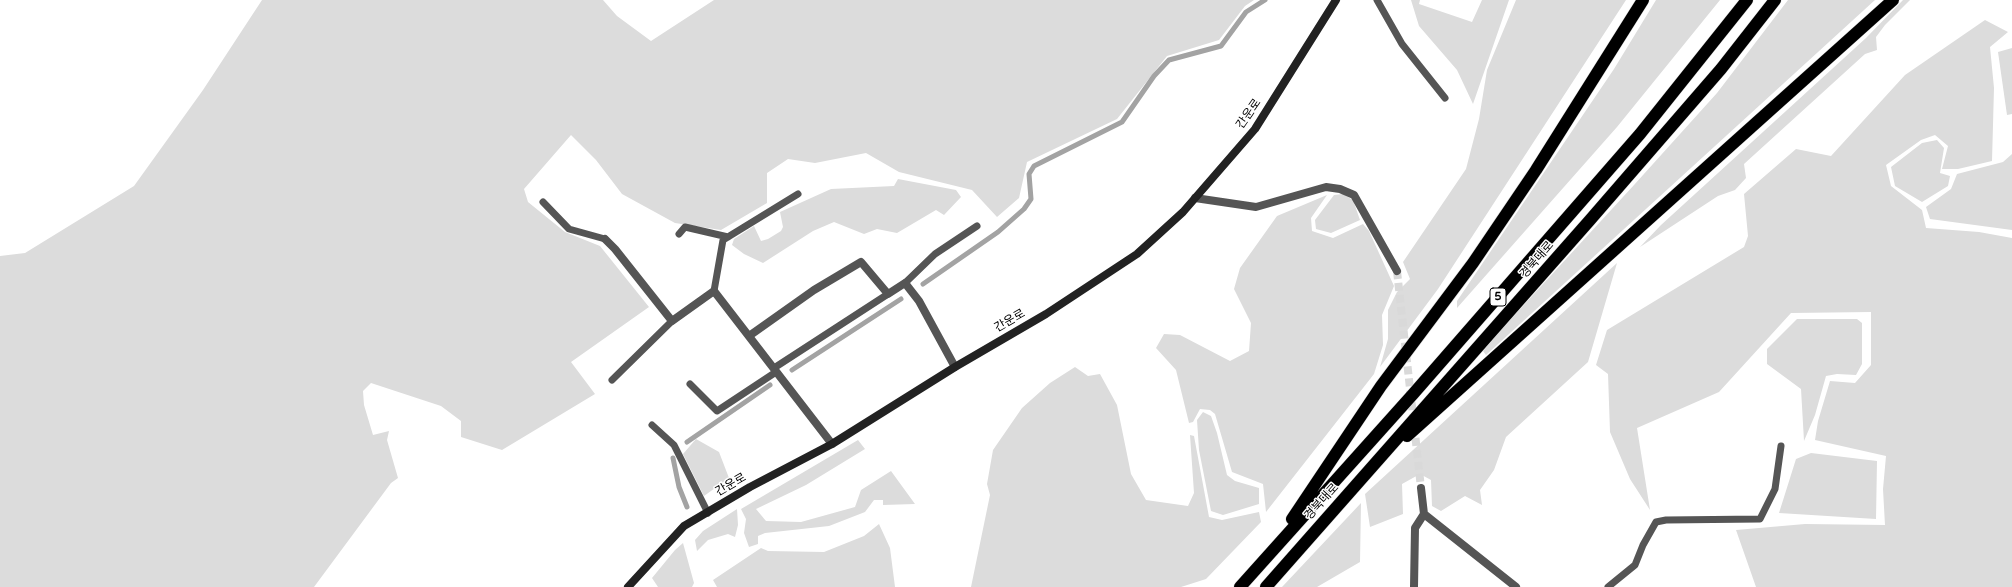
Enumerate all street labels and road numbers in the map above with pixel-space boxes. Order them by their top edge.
street label: 간운로 [1234,96,1264,132]
street label: 경북대로 [1517,239,1557,281]
road number: 5 [1490,288,1506,306]
street label: 간운로 [992,306,1028,336]
street label: 간운로 [713,470,749,500]
street label: 경북대로 [1302,481,1342,523]

